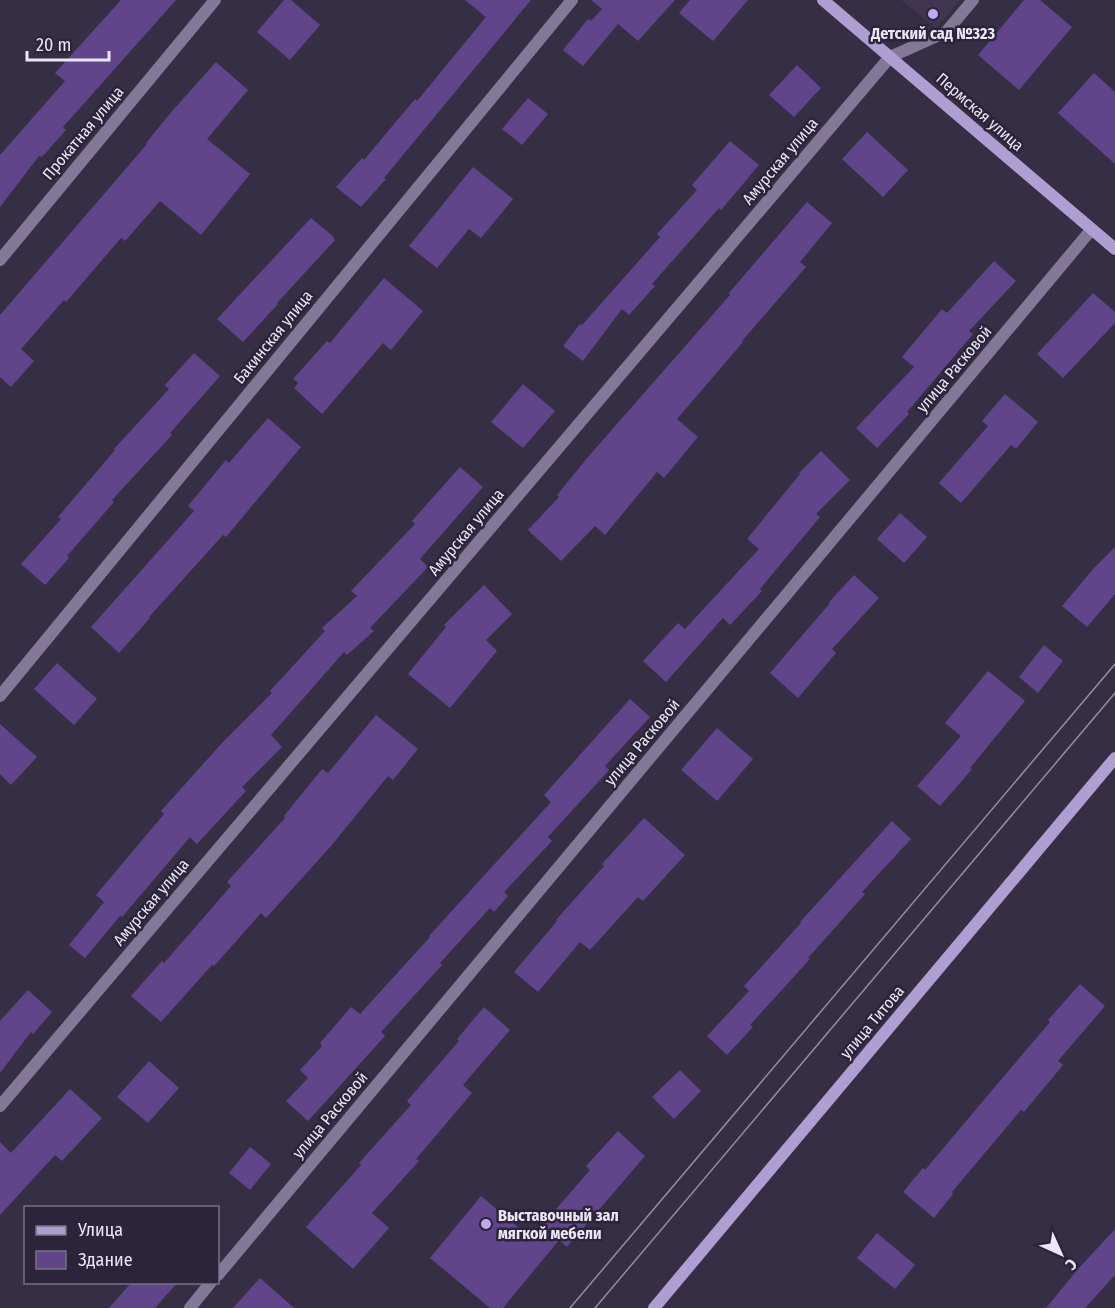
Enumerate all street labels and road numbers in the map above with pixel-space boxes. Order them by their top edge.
street label: Пермская улица [932,69,1028,155]
street label: Прокатная улица [38,82,128,184]
street label: Амурская улица [738,114,822,208]
street label: Бакинская улица [230,286,317,388]
street label: улица Расковой [912,322,996,416]
street label: Амурская улица [424,485,508,579]
street label: улица Расковой [600,695,684,789]
street label: Амурская улица [109,855,193,949]
street label: улица Титова [836,981,908,1062]
street label: улица Расковой [288,1068,372,1162]

